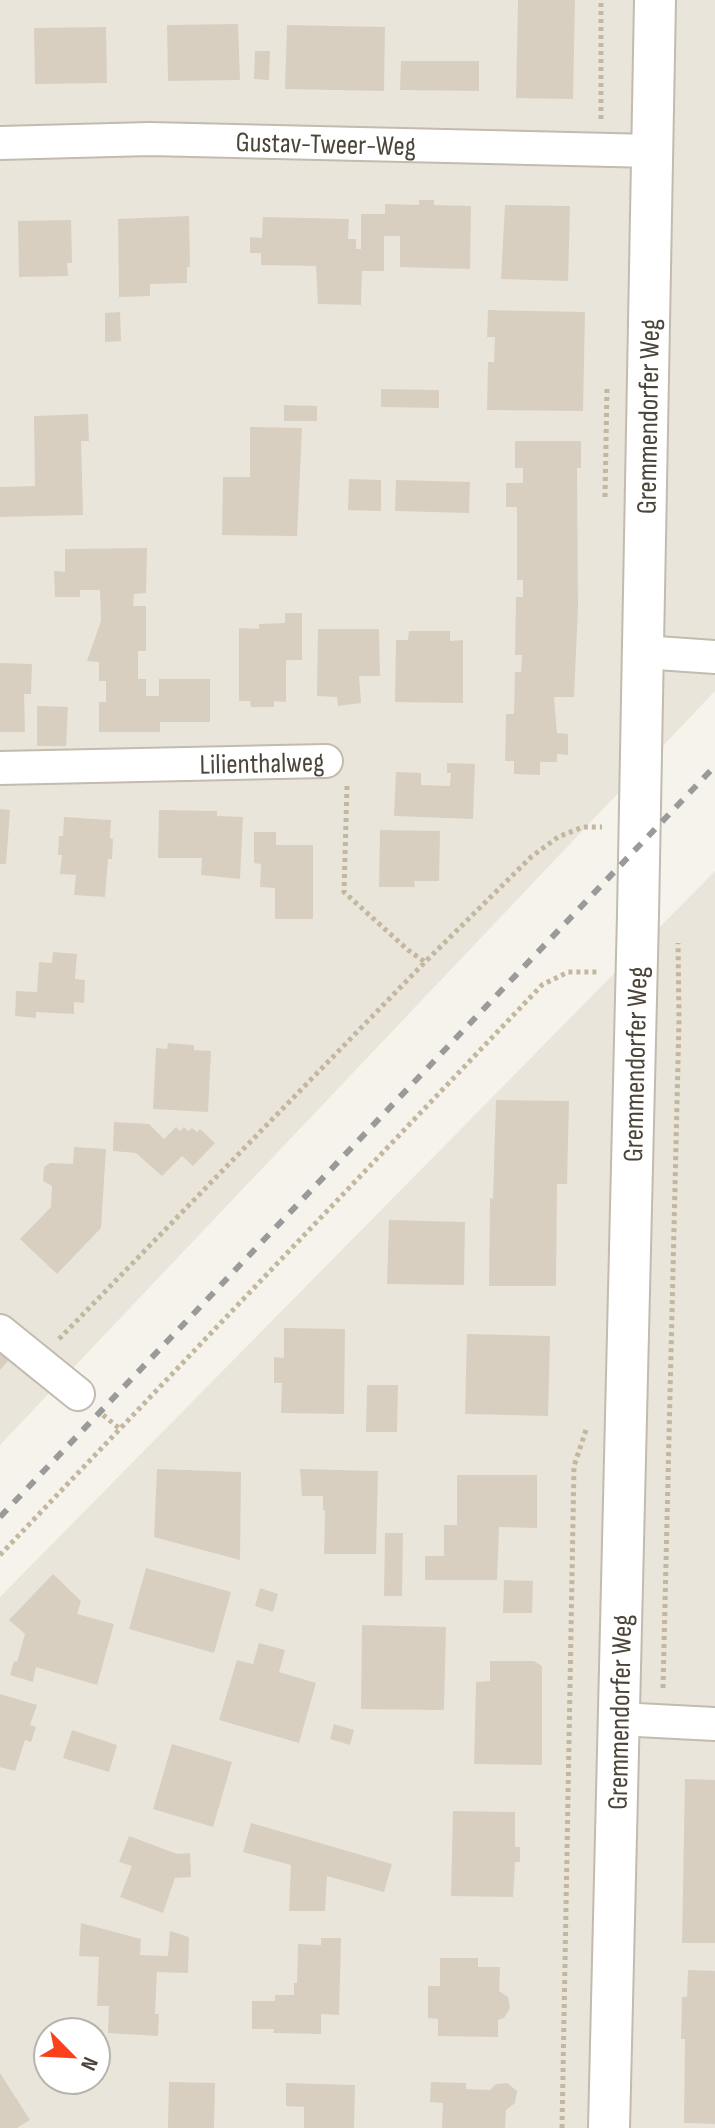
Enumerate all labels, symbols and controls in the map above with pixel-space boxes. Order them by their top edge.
street label: Gustav-Tweer-Weg [235,126,416,163]
street label: Gremmendorfer Weg [630,319,667,514]
street label: Lilienthalweg [199,746,325,782]
street label: Gremmendorfer Weg [617,966,655,1162]
street label: Gremmendorfer Weg [602,1614,639,1810]
north arrow [32,2016,112,2096]
text: N [74,2053,104,2074]

